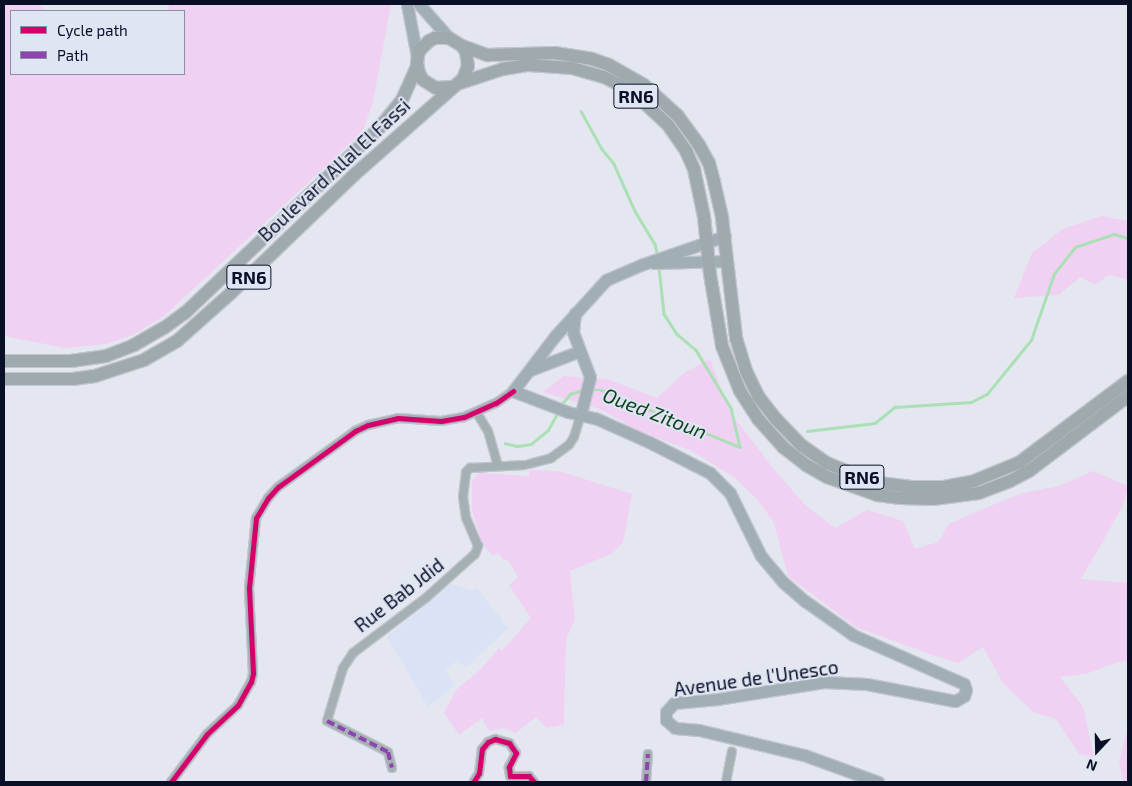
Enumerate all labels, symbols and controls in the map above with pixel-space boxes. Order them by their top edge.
legend [10,10,185,75]
text: Cycle path [57,21,128,39]
text: Path [57,46,88,64]
road number: RN6 [612,80,660,112]
street label: Boulevard Allal El Fassi [253,93,415,247]
road number: RN6 [225,262,273,292]
water label: Oued Zitoun [600,382,710,444]
road number: RN6 [838,462,886,492]
street label: Rue Bab Jdid [350,553,448,637]
street label: Avenue de l'Unesco [672,655,840,701]
north arrow [1072,726,1122,776]
text: N [1084,756,1099,775]

